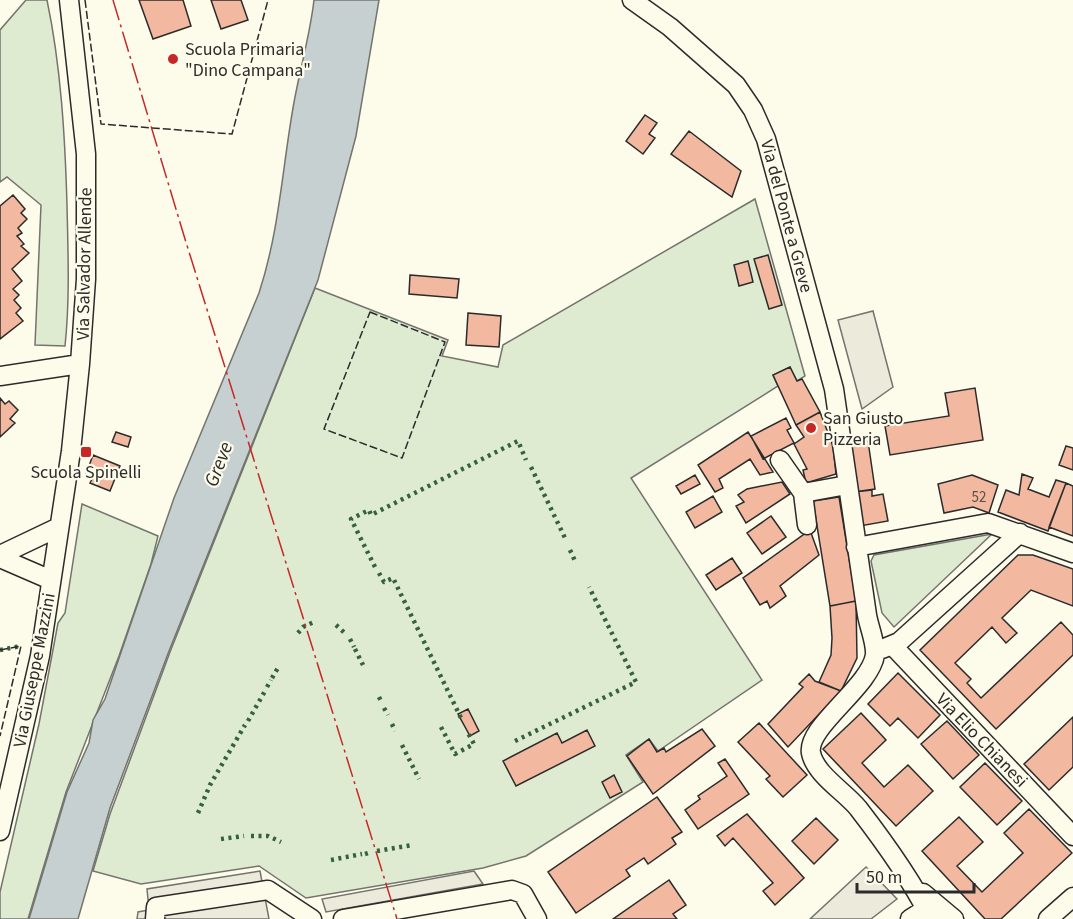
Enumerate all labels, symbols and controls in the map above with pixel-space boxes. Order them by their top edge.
place label: Scuola Primaria "Dino Campana" [185,37,311,83]
marker: Scuola Primaria "Dino Campana" [166,52,180,66]
street label: Via del Ponte a Greve [754,137,819,295]
street label: Via Salvador Allende [71,187,98,341]
place label: San Giusto Pizzeria [823,406,903,452]
marker: San Giusto Pizzeria [804,421,818,435]
water label: Greve [198,438,240,491]
marker: Scuola Spinelli [79,445,93,459]
place label: Scuola Spinelli [30,460,142,485]
house number: 52 [972,487,986,508]
street label: Via Giuseppe Mazzini [7,591,62,749]
street label: Via Elio Chianesi [930,688,1033,793]
scale bar [857,856,974,894]
text: 50 m [866,865,902,890]

